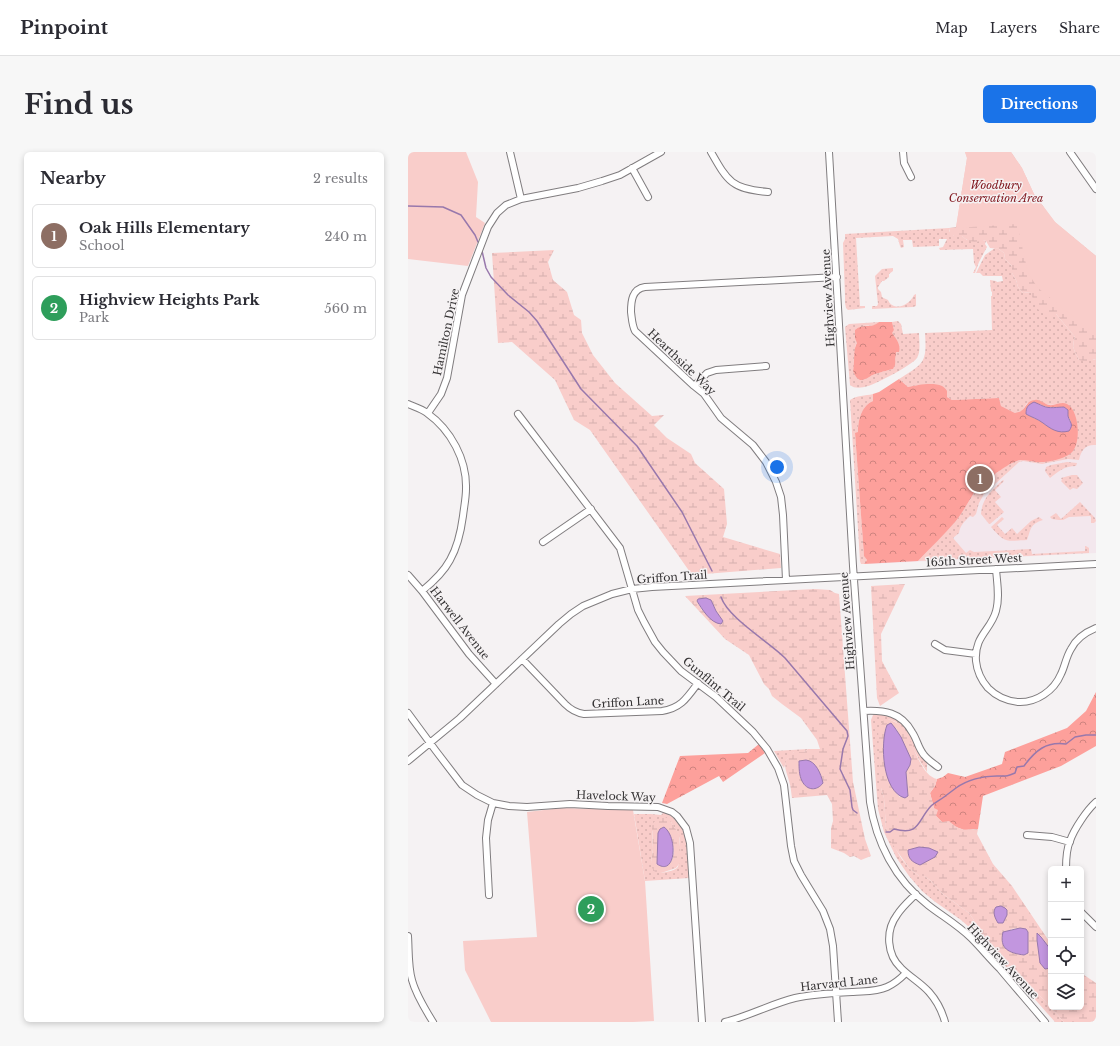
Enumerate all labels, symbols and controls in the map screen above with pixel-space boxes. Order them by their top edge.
text: Pinpoint [20,16,108,39]
text: Map [935,19,968,37]
text: Layers [990,19,1037,37]
text: Share [1059,19,1100,37]
button: Directions [983,85,1096,123]
text: Find us [24,87,134,122]
text: Nearby [40,168,106,189]
text: 2 results [313,170,368,187]
park label: Woodbury Conservation Area [949,178,1043,205]
text: Oak Hills Elementary [79,218,250,237]
text: 1 [51,228,57,245]
text: 240 m [324,228,367,245]
text: School [79,237,125,254]
street label: Highview Avenue [818,249,838,347]
street label: Hamilton Drive [430,287,462,377]
text: Highview Heights Park [79,290,260,309]
text: 2 [50,300,58,317]
text: 560 m [324,300,367,317]
text: Park [79,309,109,326]
street label: Hearthside Way [645,326,719,398]
your location [767,457,787,477]
pin: 1 [967,464,993,494]
street label: 165th Street West [925,550,1023,570]
street label: Griffon Trail [636,568,708,586]
street label: Highview Avenue [837,572,857,670]
street label: Harwell Avenue [427,584,493,662]
street label: Gunflint Trail [680,654,748,714]
street label: Griffon Lane [592,693,664,711]
street label: Havelock Way [576,788,656,804]
map controls [1048,866,1084,1010]
button: + [1048,866,1084,902]
pin: 2 [578,894,604,924]
button: − [1048,902,1084,938]
street label: Highview Avenue [964,920,1042,1002]
button: locate [1048,938,1084,974]
street label: Harvard Lane [800,972,878,994]
button: layers [1048,974,1084,1010]

